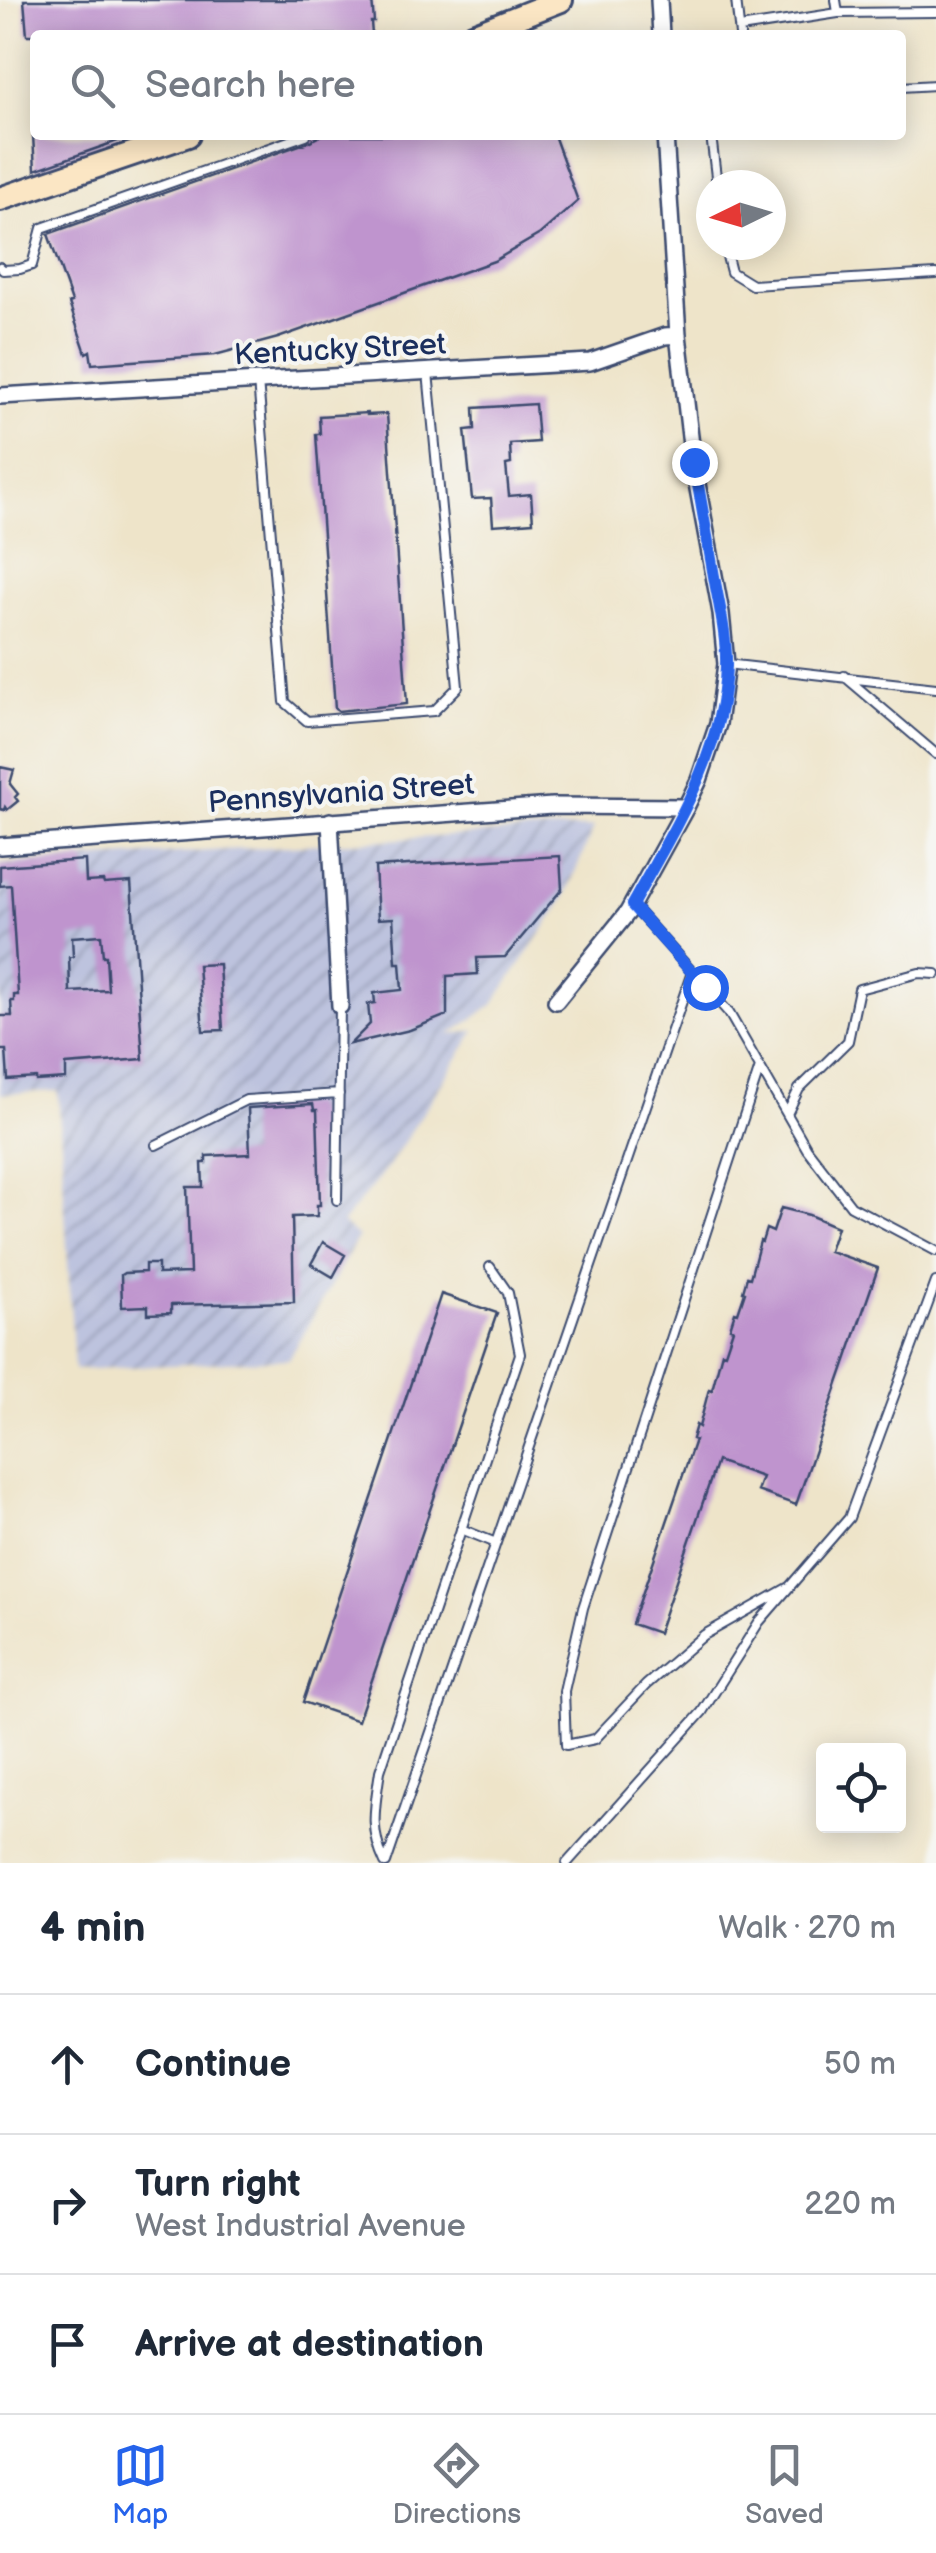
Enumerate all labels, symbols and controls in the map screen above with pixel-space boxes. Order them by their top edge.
search box [30,30,906,140]
icon: search [65,58,120,113]
text: Search here [145,63,356,108]
north arrow [696,170,786,260]
street label: Kentucky Street [233,326,447,374]
route end [672,440,718,486]
street label: Pennsylvania Street [207,767,475,821]
route start [683,965,729,1011]
map controls [816,1743,906,1833]
button: locate [816,1743,906,1833]
text: 4 min [40,1903,146,1954]
text: Walk · 270 m [718,1909,896,1948]
icon: ahead [40,2037,95,2092]
text: Continue [135,2042,291,2087]
text: 50 m [824,2045,896,2084]
text: Turn right [135,2162,300,2207]
icon: right [40,2177,95,2232]
text: 220 m [804,2185,896,2224]
text: West Industrial Avenue [135,2207,466,2246]
icon: arrive [40,2317,95,2372]
text: Arrive at destination [135,2322,484,2367]
tab: Map [112,2438,168,2531]
tab: Directions [392,2438,521,2531]
tab: Saved [745,2438,824,2531]

